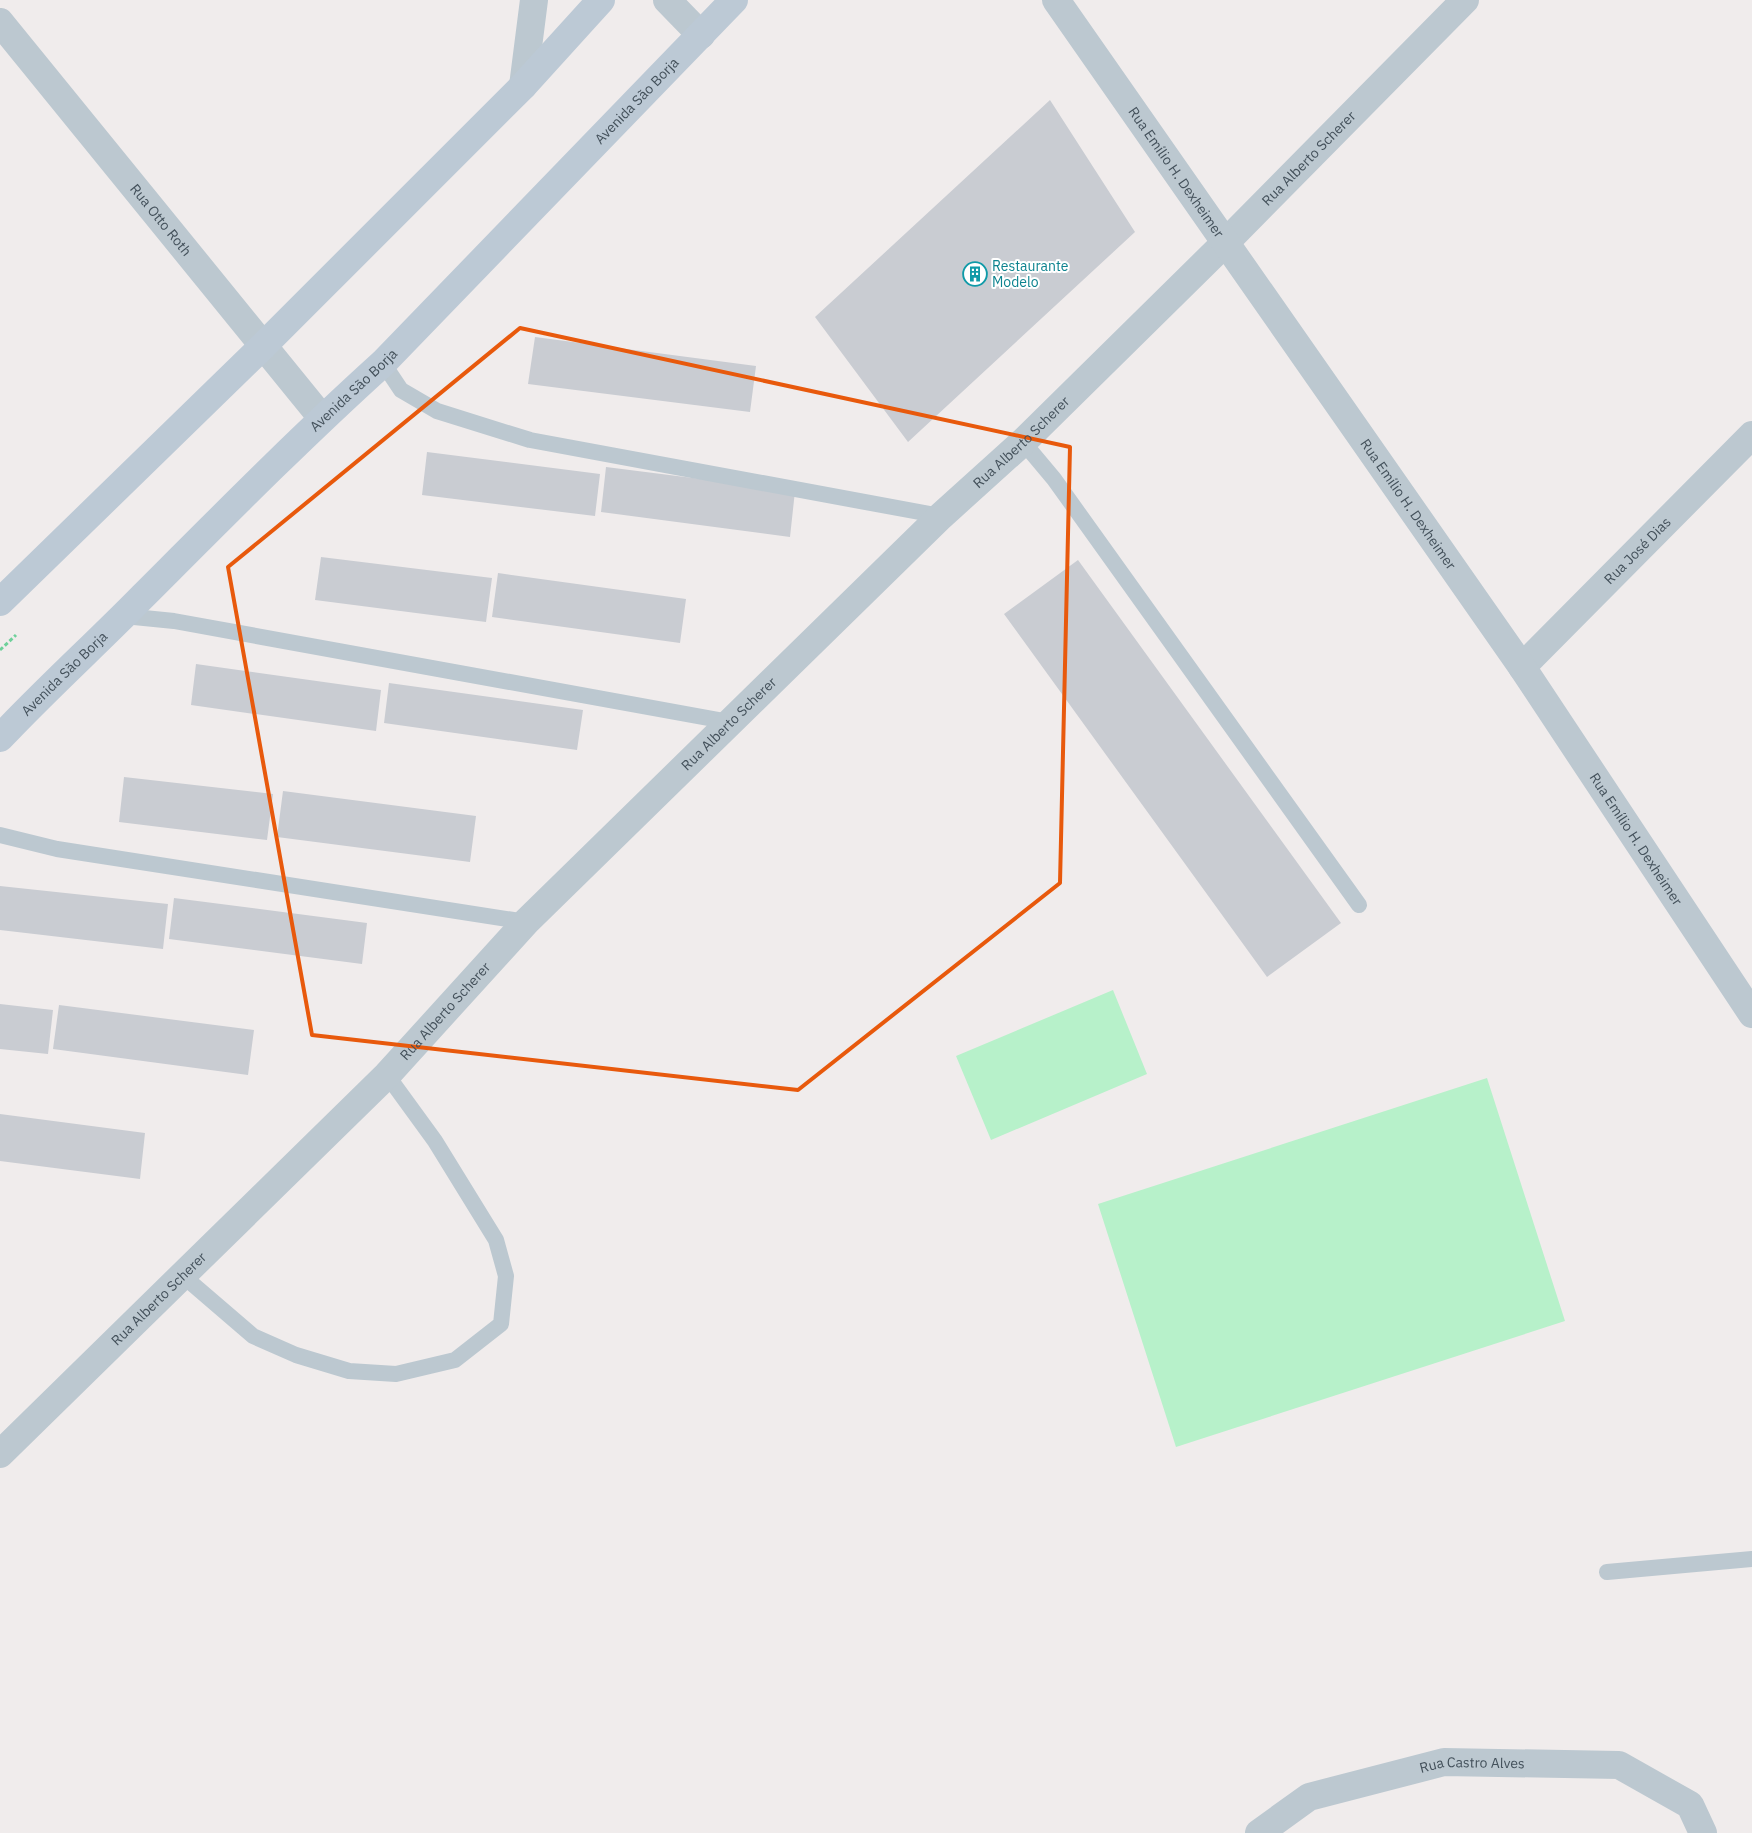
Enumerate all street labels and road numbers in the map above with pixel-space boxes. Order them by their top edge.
street label: Avenida São Borja [591,53,683,148]
street label: Rua Emílio H. Dexheimer [1124,103,1228,241]
street label: Rua Alberto Scherer [1258,107,1359,210]
street label: Rua Otto Roth [126,180,196,260]
street label: Avenida São Borja [306,344,401,435]
street label: Rua Alberto Scherer [969,392,1073,492]
street label: Rua Emílio H. Dexheimer [1356,435,1460,573]
street label: Rua José Dias [1600,513,1675,588]
street label: Avenida São Borja [17,627,111,720]
street label: Rua Alberto Scherer [677,673,780,774]
street label: Rua Emílio H. Dexheimer [1586,769,1686,909]
street label: Rua Alberto Scherer [396,958,494,1064]
street label: Rua Alberto Scherer [107,1248,210,1349]
street label: Rua Castro Alves [1418,1753,1525,1777]

